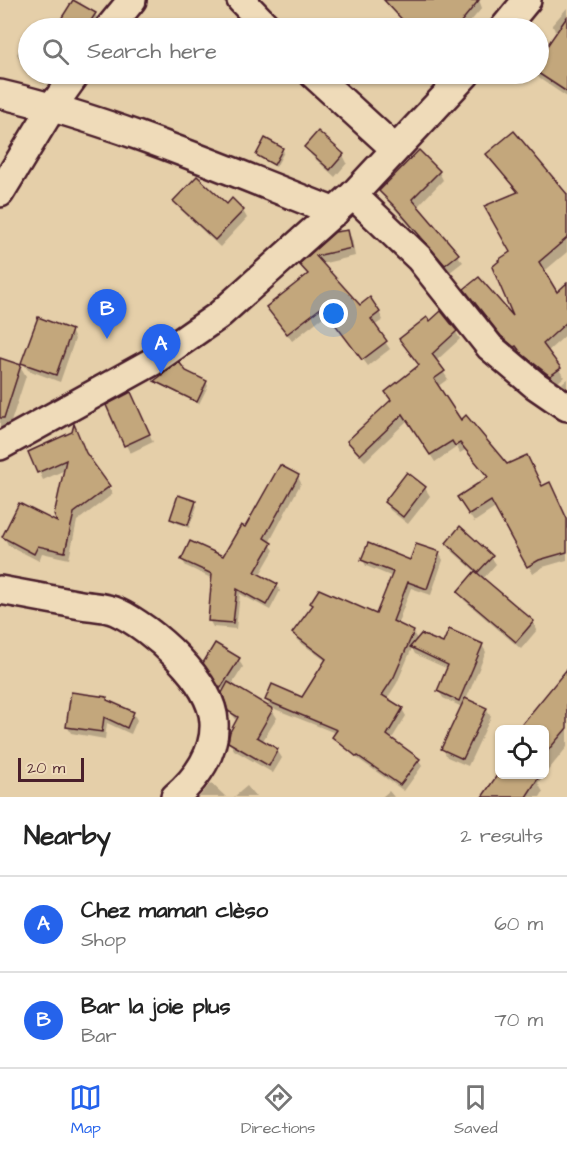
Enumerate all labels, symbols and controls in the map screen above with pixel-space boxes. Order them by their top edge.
search box [18,18,549,84]
icon: search [39,35,72,68]
text: Search here [87,36,217,67]
pin: B [88,290,126,339]
your location [319,299,348,328]
pin: A [142,324,180,374]
map controls [495,725,549,779]
button: locate [495,725,549,779]
scale bar [18,755,84,782]
text: 20 m [27,757,65,779]
text: Nearby [24,818,111,854]
text: 2 results [460,822,543,850]
text: Chez maman clèso [81,895,268,926]
text: A [37,910,50,938]
text: 60 m [494,910,543,938]
text: Shop [81,926,126,954]
text: Bar la joie plus [81,991,231,1022]
text: B [36,1006,51,1034]
text: 70 m [495,1006,543,1034]
text: Bar [81,1022,116,1050]
tab: Map [69,1081,102,1139]
tab: Directions [241,1081,315,1139]
tab: Saved [454,1081,498,1139]

